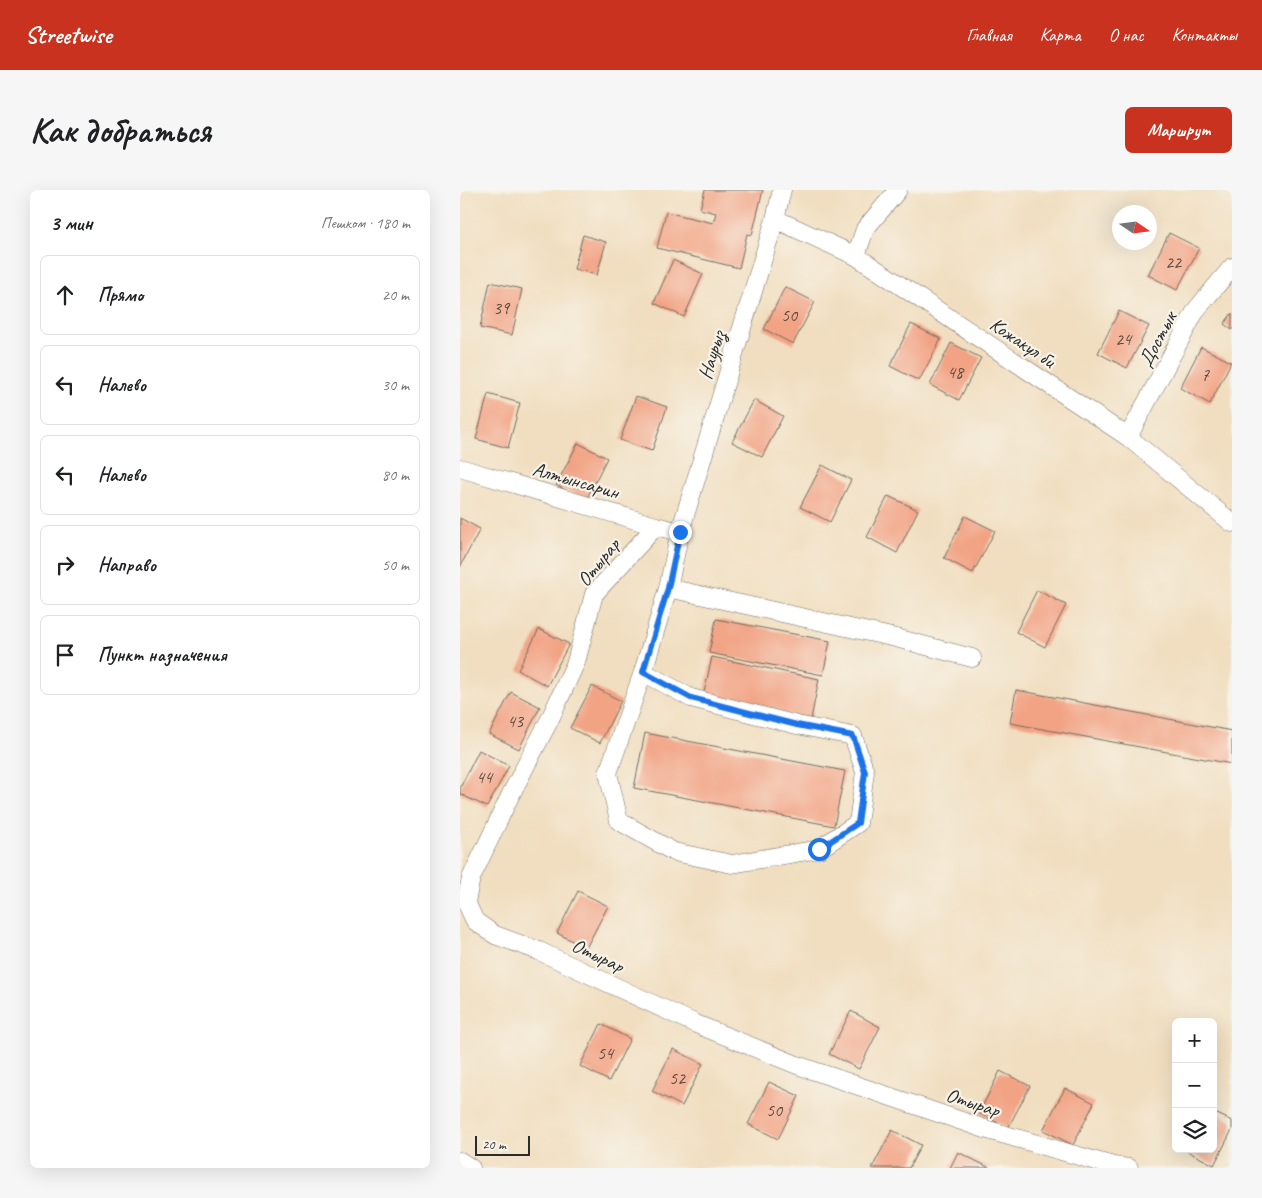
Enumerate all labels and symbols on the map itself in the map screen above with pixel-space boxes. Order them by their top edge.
north arrow [1112,205,1157,250]
house number: 22 [1165,251,1183,273]
house number: 39 [493,297,511,319]
house number: 50 [781,304,799,326]
street label: Достык [1133,306,1183,371]
street label: Кожакул би [985,311,1062,374]
street label: Наурыз [692,327,732,383]
house number: 24 [1115,328,1133,350]
house number: 48 [947,361,965,383]
house number: 7 [1201,364,1210,386]
street label: Алтынсарин [530,456,624,505]
route end [669,521,692,544]
street label: Отырар [571,532,626,592]
house number: 43 [507,710,525,732]
house number: 44 [476,766,494,788]
route start [808,838,831,861]
street label: Отырар [568,933,629,979]
house number: 54 [597,1042,615,1064]
house number: 52 [669,1067,687,1089]
street label: Отырар [943,1082,1004,1123]
house number: 50 [766,1099,784,1121]
scale bar [475,1133,530,1156]

